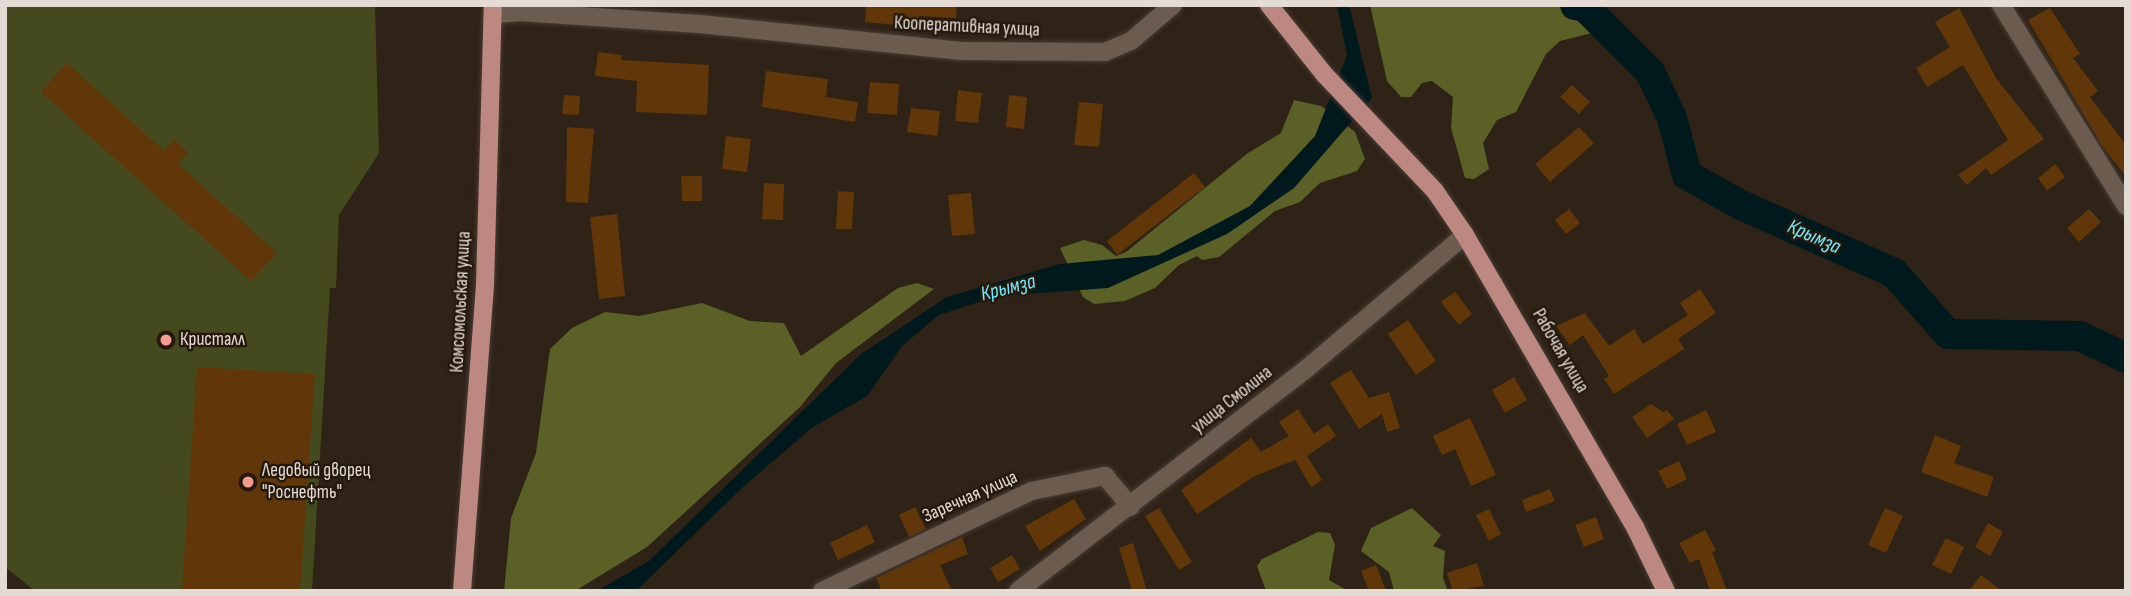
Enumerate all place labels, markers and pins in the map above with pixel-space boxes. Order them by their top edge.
place label: Кристалл [180,329,245,351]
marker: Кристалл [158,332,174,348]
place label: Ледовый дворец "Роснефть" [262,460,370,504]
marker: Ледовый дворец "Роснефть" [240,474,256,490]

